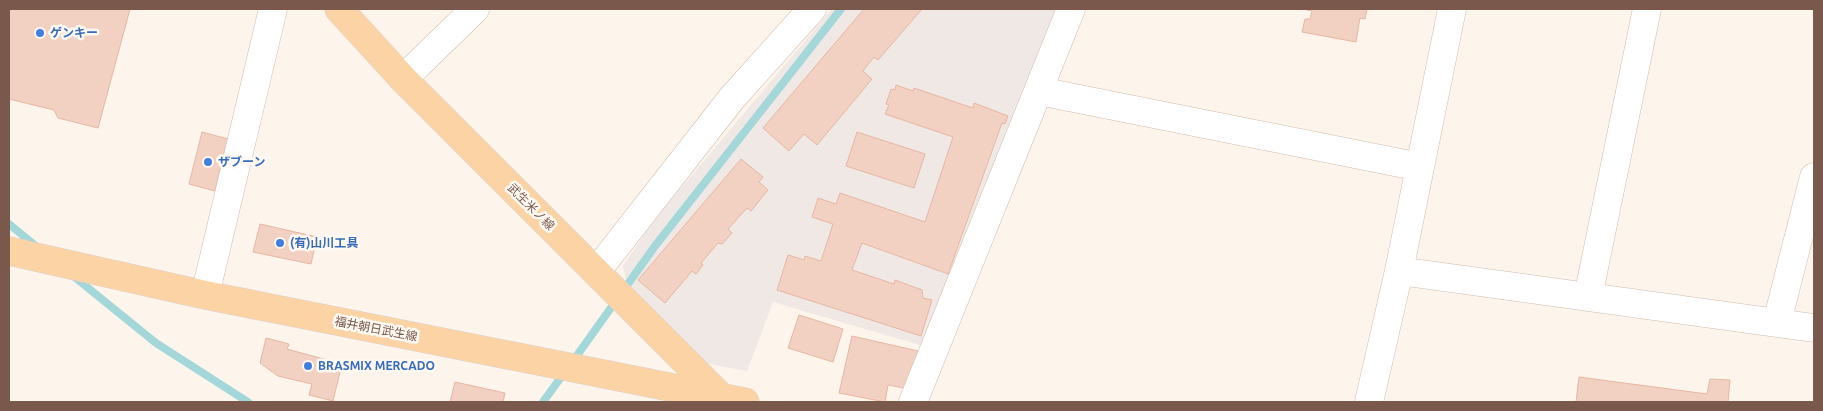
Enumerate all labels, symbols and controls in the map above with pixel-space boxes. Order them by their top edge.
place label: ゲンキー [50,26,98,39]
marker: ゲンキー [34,27,46,39]
place label: ザブーン [218,155,265,168]
marker: ザブーン [202,156,214,168]
street label: 武生米ノ線 [506,181,557,232]
place label: (有)山川工具 [290,236,358,250]
marker: (有)山川工具 [274,237,286,249]
street label: 福井朝日武生線 [334,314,419,343]
place label: BRASMIX MERCADO [318,359,435,372]
marker: BRASMIX MERCADO [302,360,314,372]

